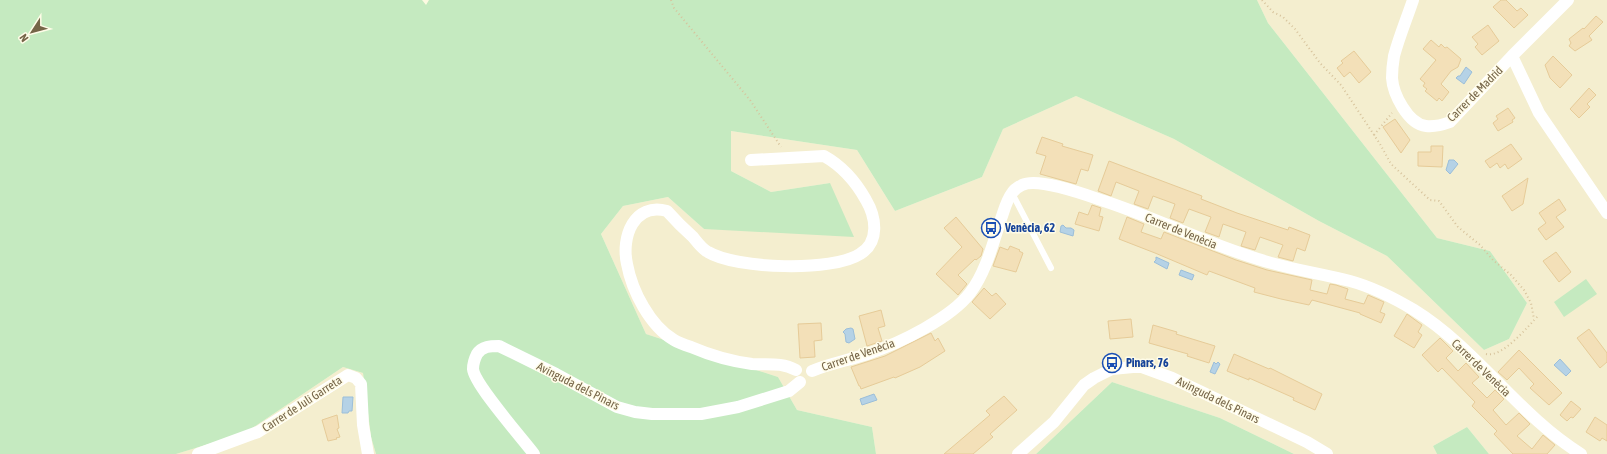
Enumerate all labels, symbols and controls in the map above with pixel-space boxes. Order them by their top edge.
north arrow [12,12,52,52]
text: N [17,32,31,44]
street label: Carrer de Madrid [1444,63,1506,125]
street label: Carrer de Venècia [1143,210,1219,252]
bus stop icon: Venècia, 62 [980,217,1002,239]
place label: Venècia, 62 [1004,221,1055,235]
street label: Carrer de Venècia [820,336,896,374]
street label: Carrer de Venècia [1449,336,1513,400]
bus stop icon: Pinars, 76 [1101,352,1123,374]
place label: Pinars, 76 [1126,356,1169,370]
street label: Avinguda dels Pinars [534,359,622,413]
street label: Carrer de Juli Garreta [260,373,344,435]
street label: Avinguda dels Pinars [1174,374,1262,426]

